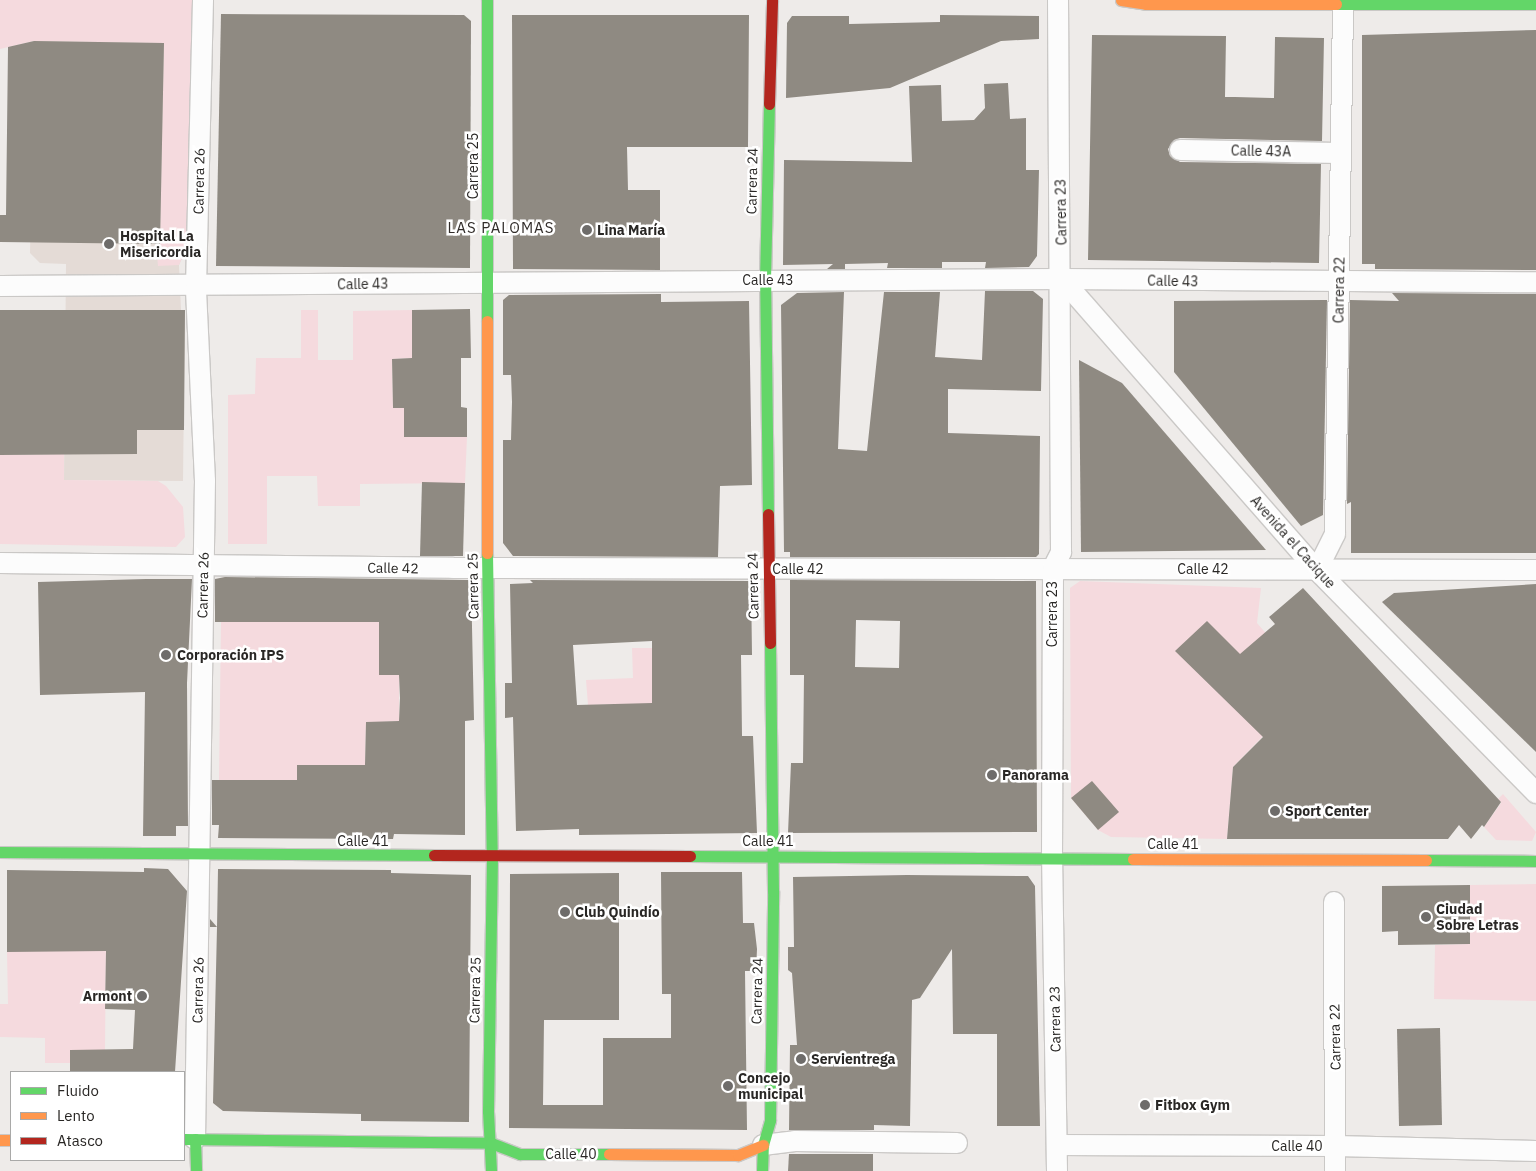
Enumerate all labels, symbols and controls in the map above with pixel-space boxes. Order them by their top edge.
street label: Carrera 25 [465,133,481,199]
street label: Calle 43A [1231,142,1291,160]
street label: Carrera 26 [190,147,208,215]
street label: Carrera 24 [743,147,761,215]
street label: Carrera 23 [1052,178,1070,246]
district label: LAS PALOMAS [446,219,556,237]
place label: Lina María [597,222,665,238]
marker: Lina María [581,224,593,236]
place label: Hospital La Misericordia [120,228,201,260]
marker: Hospital La Misericordia [102,237,116,251]
street label: Carrera 22 [1330,256,1348,324]
street label: Calle 43 [742,272,794,288]
street label: Calle 43 [1147,272,1199,290]
street label: Calle 43 [337,275,389,293]
street label: Avenida el Cacique [1247,492,1339,592]
street label: Carrera 26 [194,551,212,619]
street label: Carrera 25 [464,552,482,620]
street label: Carrera 24 [744,552,762,620]
street label: Calle 42 [367,559,419,577]
street label: Calle 42 [772,561,824,577]
street label: Calle 42 [1177,561,1229,577]
street label: Carrera 23 [1044,581,1060,647]
place label: Corporación IPS [177,647,284,663]
marker: Corporación IPS [159,648,173,662]
place label: Panorama [1002,767,1069,783]
marker: Panorama [986,769,998,781]
place label: Sport Center [1285,803,1369,819]
marker: Sport Center [1269,805,1281,817]
street label: Calle 41 [337,833,389,849]
street label: Calle 41 [742,833,794,849]
street label: Calle 41 [1147,836,1199,852]
place label: Ciudad Sobre Letras [1436,901,1519,934]
place label: Club Quindío [575,904,660,920]
marker: Club Quindío [559,906,571,918]
marker: Ciudad Sobre Letras [1420,911,1432,923]
street label: Carrera 26 [189,956,207,1024]
street label: Carrera 25 [466,956,484,1024]
street label: Carrera 24 [748,957,766,1025]
street label: Carrera 23 [1046,985,1064,1053]
place label: Armont [83,988,132,1004]
marker: Armont [136,990,148,1002]
street label: Carrera 22 [1326,1003,1344,1071]
place label: Servientrega [811,1051,896,1067]
marker: Servientrega [795,1053,807,1065]
place label: Concejo municipal [738,1070,803,1102]
legend [10,1071,185,1161]
marker: Concejo municipal [722,1080,734,1092]
text: Fluido [57,1081,99,1100]
place label: Fitbox Gym [1155,1097,1230,1113]
marker: Fitbox Gym [1139,1099,1151,1111]
text: Lento [57,1106,95,1125]
text: Atasco [57,1131,103,1150]
street label: Calle 40 [1271,1138,1323,1154]
street label: Calle 40 [545,1146,597,1162]

